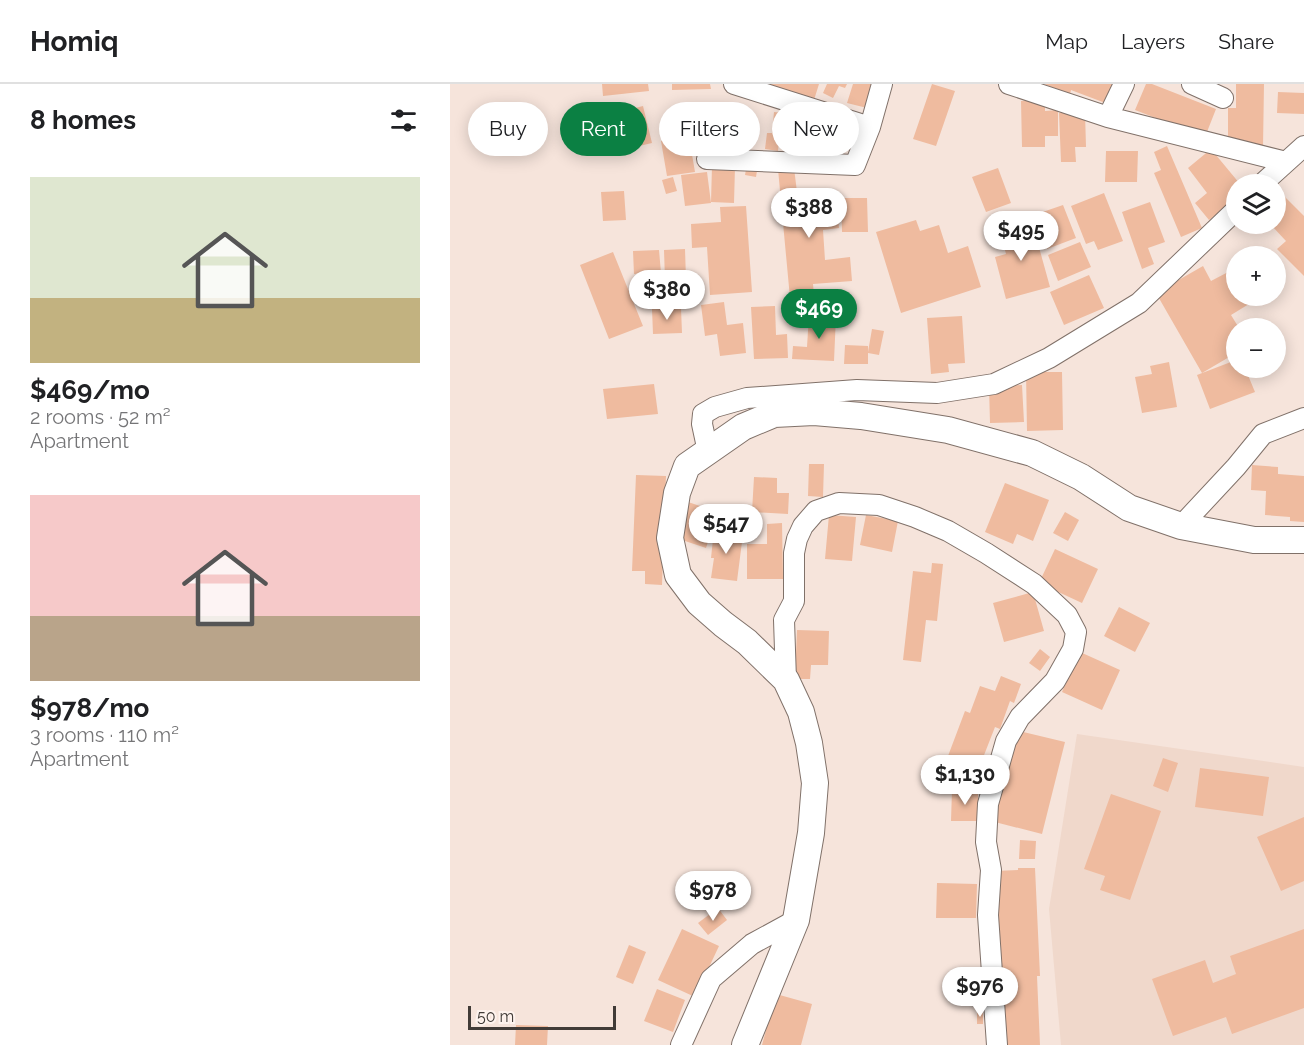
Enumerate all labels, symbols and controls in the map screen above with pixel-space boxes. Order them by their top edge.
text: Homiq [30,25,119,58]
text: Map [1045,29,1088,54]
text: Layers [1121,29,1185,54]
text: Share [1218,29,1274,54]
chip: Buy [468,102,548,156]
chip: Rent [560,102,647,156]
chip: Filters [659,102,760,156]
chip: New [772,102,859,156]
icon: filters [387,104,420,137]
text: 8 homes [30,105,136,135]
map controls [1226,174,1286,378]
button: layers [1226,174,1286,234]
pin: $388 [773,188,845,239]
text: $388 [785,195,833,219]
pin: $495 [985,211,1057,262]
icon: home [171,216,279,324]
text: $495 [998,218,1044,242]
button: + [1226,246,1286,306]
pin: $380 [631,270,703,321]
text: $380 [643,277,691,301]
pin: $469 [783,289,855,340]
text: $469 [795,296,843,320]
button: − [1226,318,1286,378]
text: $469/mo [30,375,150,405]
text: 2 rooms · 52 m² [30,405,171,429]
text: Apartment [30,429,129,453]
pin: $547 [690,504,762,555]
text: $547 [703,511,749,535]
icon: home [171,534,279,642]
text: $978/mo [30,693,149,723]
text: 3 rooms · 110 m² [30,723,179,747]
text: Apartment [30,747,129,771]
pin: $1,130 [916,755,1014,806]
text: $1,130 [935,762,995,786]
pin: $978 [677,871,749,922]
text: $978 [689,878,737,902]
pin: $976 [944,967,1016,1018]
text: $976 [956,974,1004,998]
scale bar [468,1003,616,1030]
text: 50 m [477,1007,514,1026]

